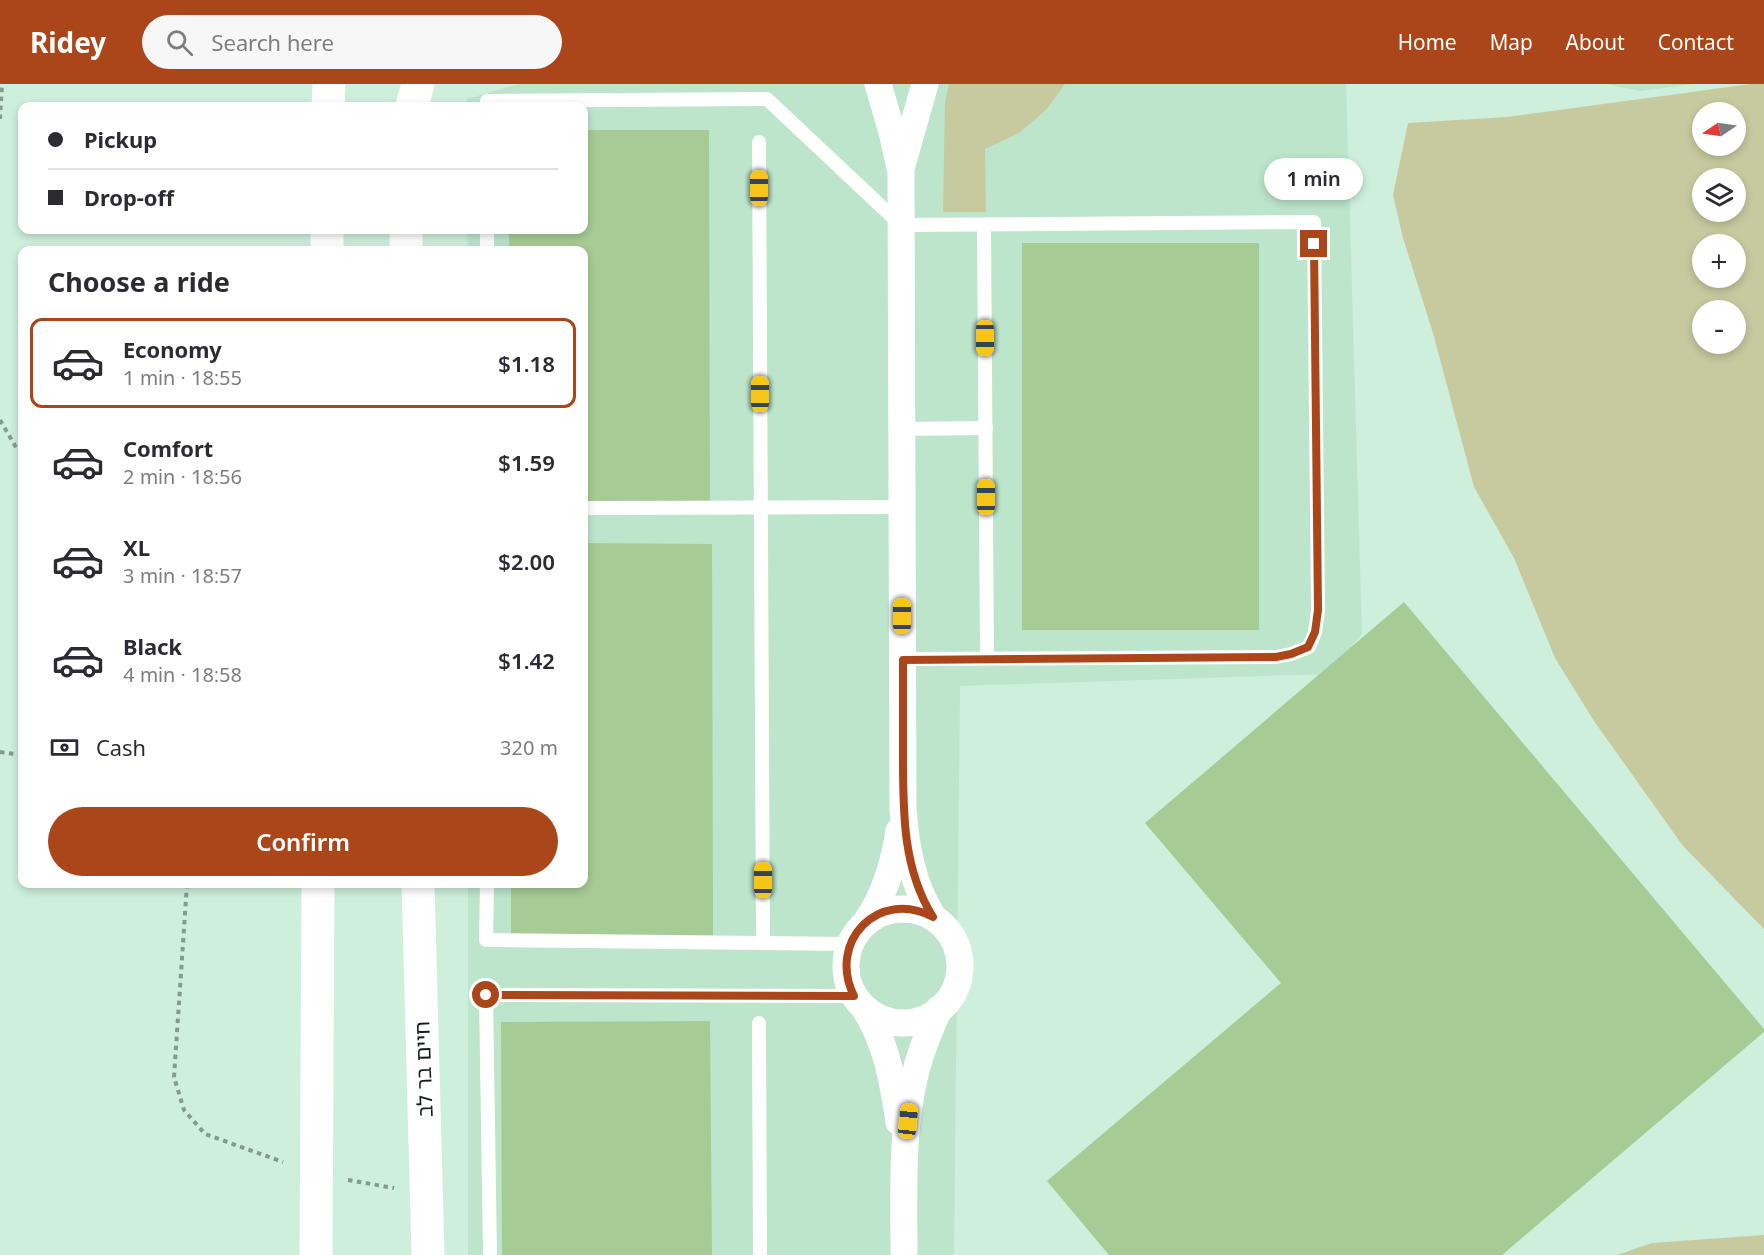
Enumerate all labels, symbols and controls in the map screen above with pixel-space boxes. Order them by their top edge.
search box [142,15,562,69]
text: Ridey [30,23,106,61]
icon: search [163,26,196,59]
text: Search here [211,28,334,57]
text: Home [1398,28,1457,56]
text: Map [1490,28,1533,56]
text: About [1566,28,1625,56]
text: Contact [1658,28,1734,56]
north arrow [1692,102,1746,156]
map controls [1692,102,1746,354]
text: Pickup [84,125,157,154]
callout: 1 min [1264,157,1364,199]
text: 1 min [1286,165,1341,192]
button: layers [1692,168,1746,222]
car [750,170,768,206]
text: Drop-off [84,183,174,212]
route end [1300,230,1327,257]
button: + [1692,234,1746,288]
text: Choose a ride [48,263,230,300]
button: − [1692,300,1746,354]
car [976,320,994,356]
text: Economy [123,335,222,364]
icon: car [51,336,105,390]
text: $1.18 [498,349,555,378]
text: 1 min · 18:55 [123,364,242,391]
car [751,376,769,412]
text: Comfort [123,434,213,463]
icon: car [51,435,105,489]
text: $1.59 [498,448,555,477]
text: 2 min · 18:56 [123,463,242,490]
car [977,479,995,515]
text: XL [123,533,150,562]
icon: car [51,534,105,588]
text: $2.00 [498,547,555,576]
text: 3 min · 18:57 [123,562,242,589]
car [893,598,911,634]
text: Black [123,632,182,661]
icon: car [51,633,105,687]
text: $1.42 [498,646,555,675]
text: 4 min · 18:58 [123,661,242,688]
icon: cash [48,731,81,764]
text: Cash [96,733,146,762]
text: 320 m [500,734,558,761]
button: Confirm [48,807,558,876]
car [754,862,772,898]
route start [472,981,499,1008]
street label: חיים בר לב [407,1021,439,1117]
car [897,1102,919,1140]

